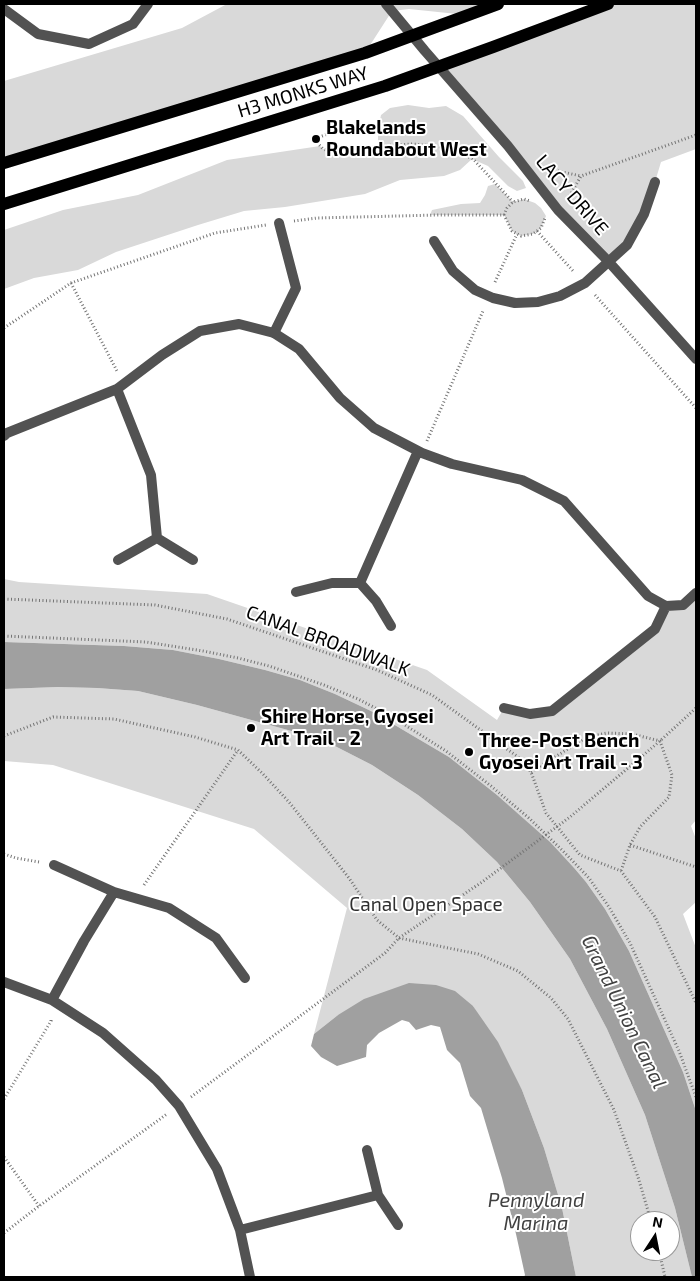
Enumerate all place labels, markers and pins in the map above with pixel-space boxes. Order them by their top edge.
place label: Blakelands Roundabout West [326,117,487,161]
marker: Blakelands Roundabout West [310,133,322,145]
place label: Shire Horse, Gyosei Art Trail - 2 [261,706,434,750]
marker: Shire Horse, Gyosei Art Trail - 2 [245,722,257,734]
place label: Three-Post Bench Gyosei Art Trail - 3 [479,730,643,774]
marker: Three-Post Bench Gyosei Art Trail - 3 [463,746,475,758]

